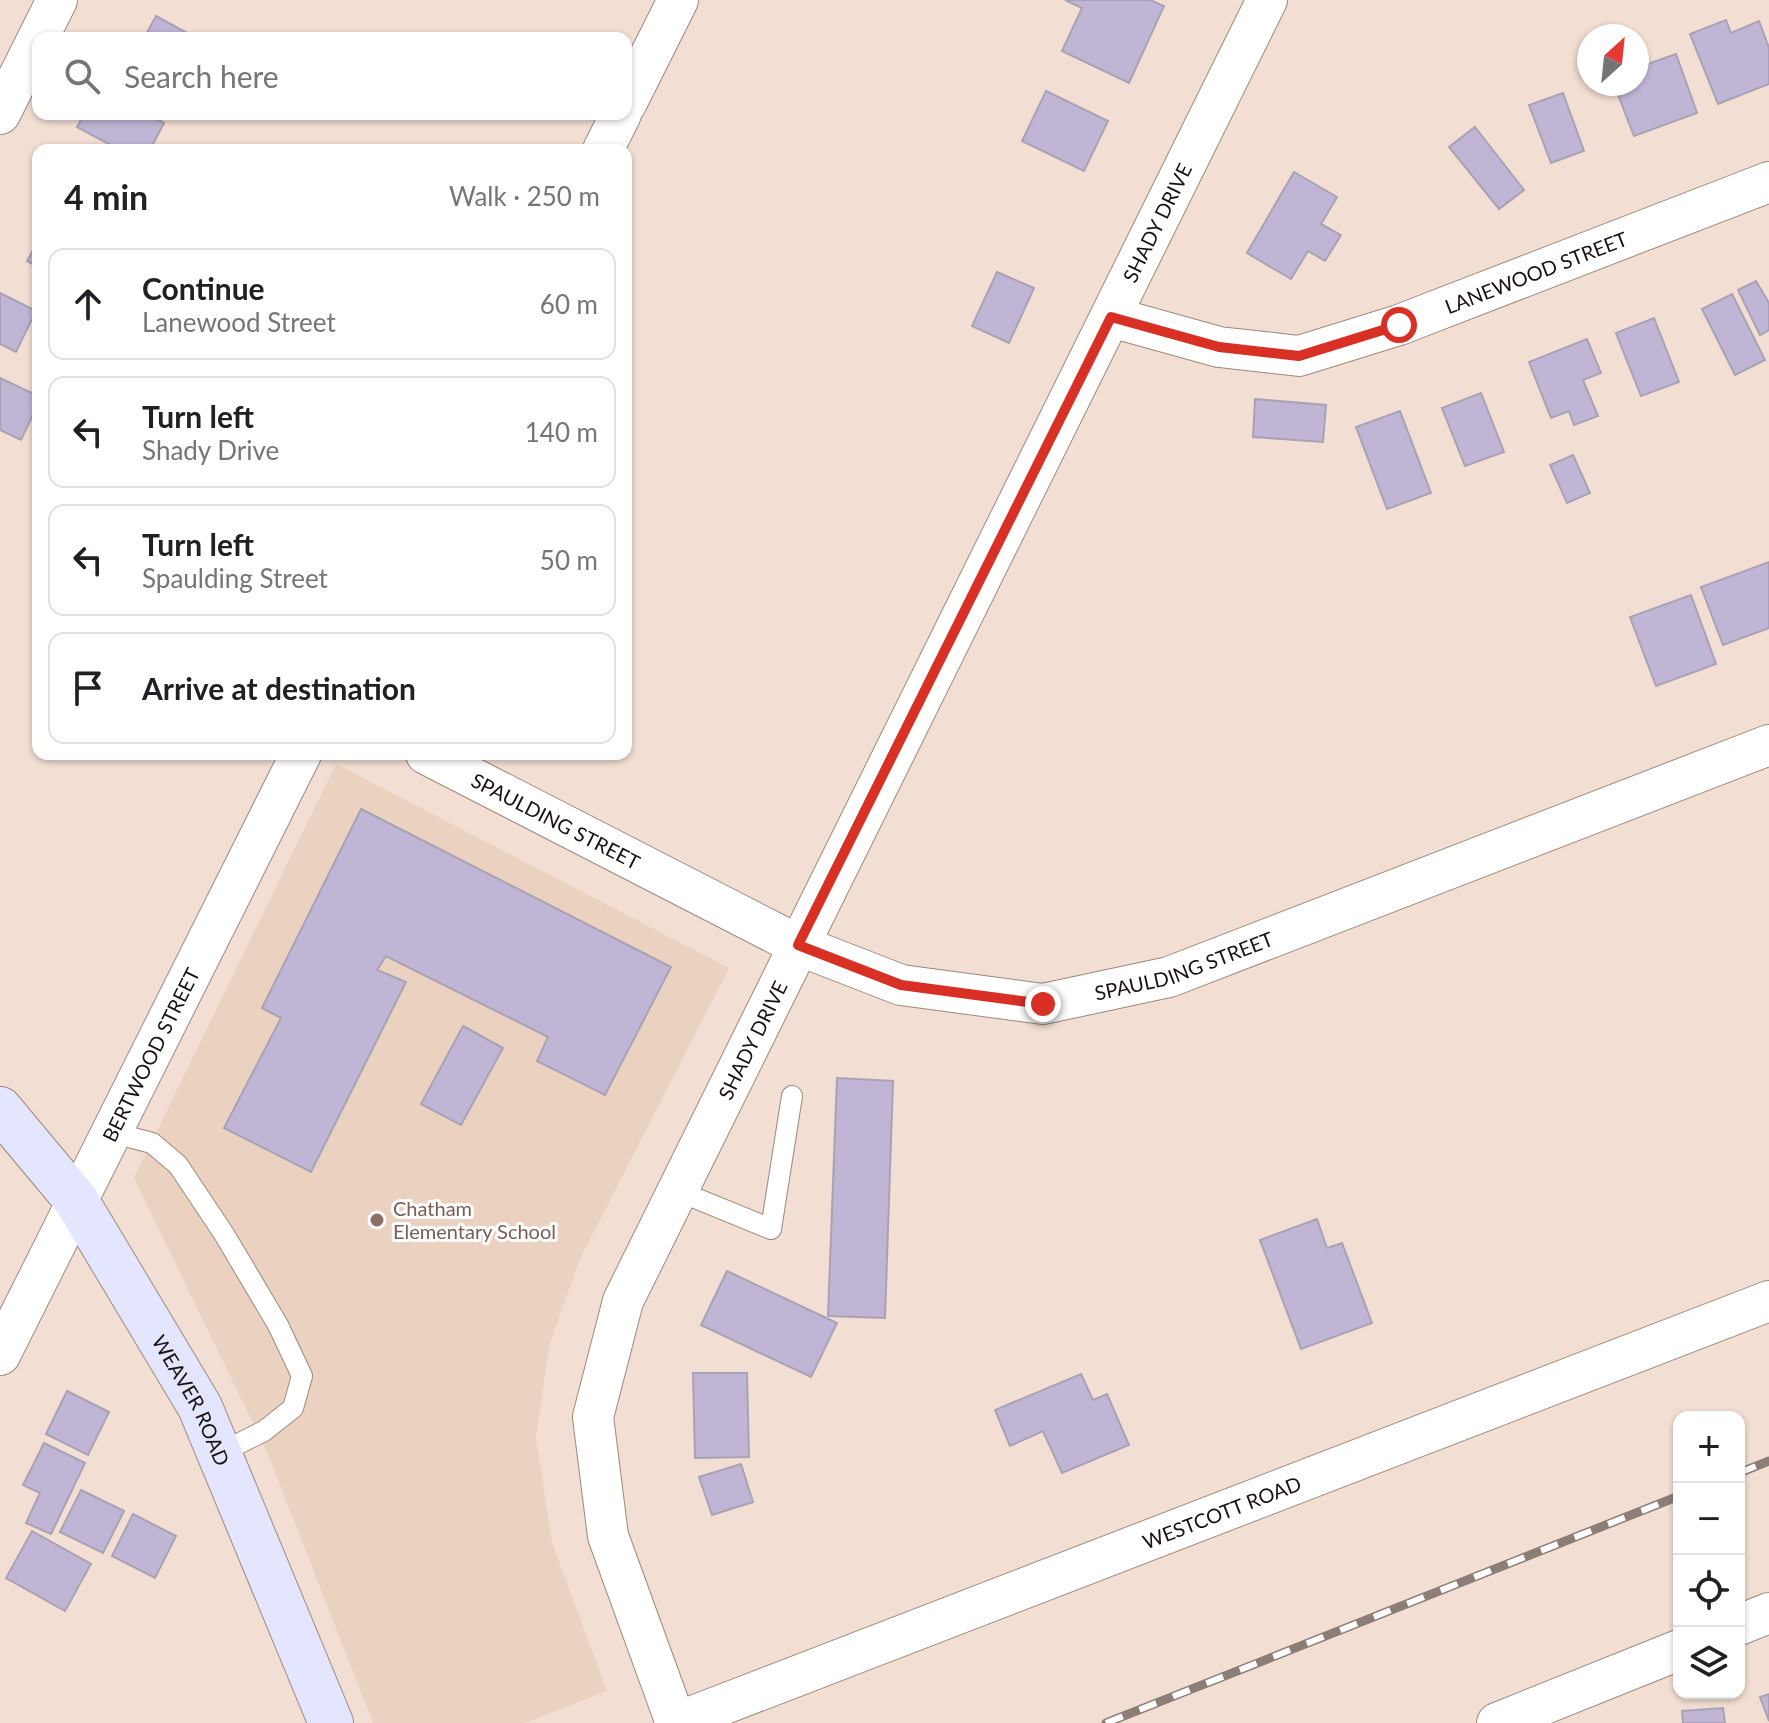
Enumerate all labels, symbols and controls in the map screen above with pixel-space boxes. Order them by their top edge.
north arrow [1577,24,1649,96]
search box [32,32,632,120]
icon: search [60,54,104,98]
text: Search here [124,58,279,94]
street label: SHADY DRIVE [1117,159,1196,286]
text: 4 min [64,176,148,217]
text: Walk · 250 m [449,180,600,212]
street label: LANEWOOD STREET [1441,226,1631,318]
text: Continue [142,270,265,306]
icon: ahead [66,282,110,326]
text: 60 m [540,288,598,320]
text: Lanewood Street [142,306,336,338]
route start [1381,307,1417,343]
text: Turn left [142,398,254,434]
icon: left [66,410,110,454]
text: 140 m [525,416,598,448]
text: Shady Drive [142,434,279,466]
text: Turn left [142,526,254,562]
icon: left [66,538,110,582]
text: 50 m [540,544,598,576]
text: Spaulding Street [142,562,328,594]
icon: arrive [66,666,110,710]
text: Arrive at destination [142,670,416,706]
street label: SPAULDING STREET [468,768,644,874]
street label: SPAULDING STREET [1092,926,1276,1005]
street label: BERTWOOD STREET [97,963,204,1146]
street label: SHADY DRIVE [713,977,792,1103]
route end [1025,986,1061,1022]
place label: Chatham Elementary School [393,1196,556,1243]
marker: Chatham Elementary School [368,1211,386,1229]
street label: WEAVER ROAD [148,1330,235,1469]
map controls [1673,1411,1745,1699]
button: + [1673,1411,1745,1483]
street label: WESTCOTT ROAD [1139,1471,1304,1553]
button: − [1673,1483,1745,1555]
button: locate [1673,1555,1745,1627]
button: layers [1673,1627,1745,1699]

